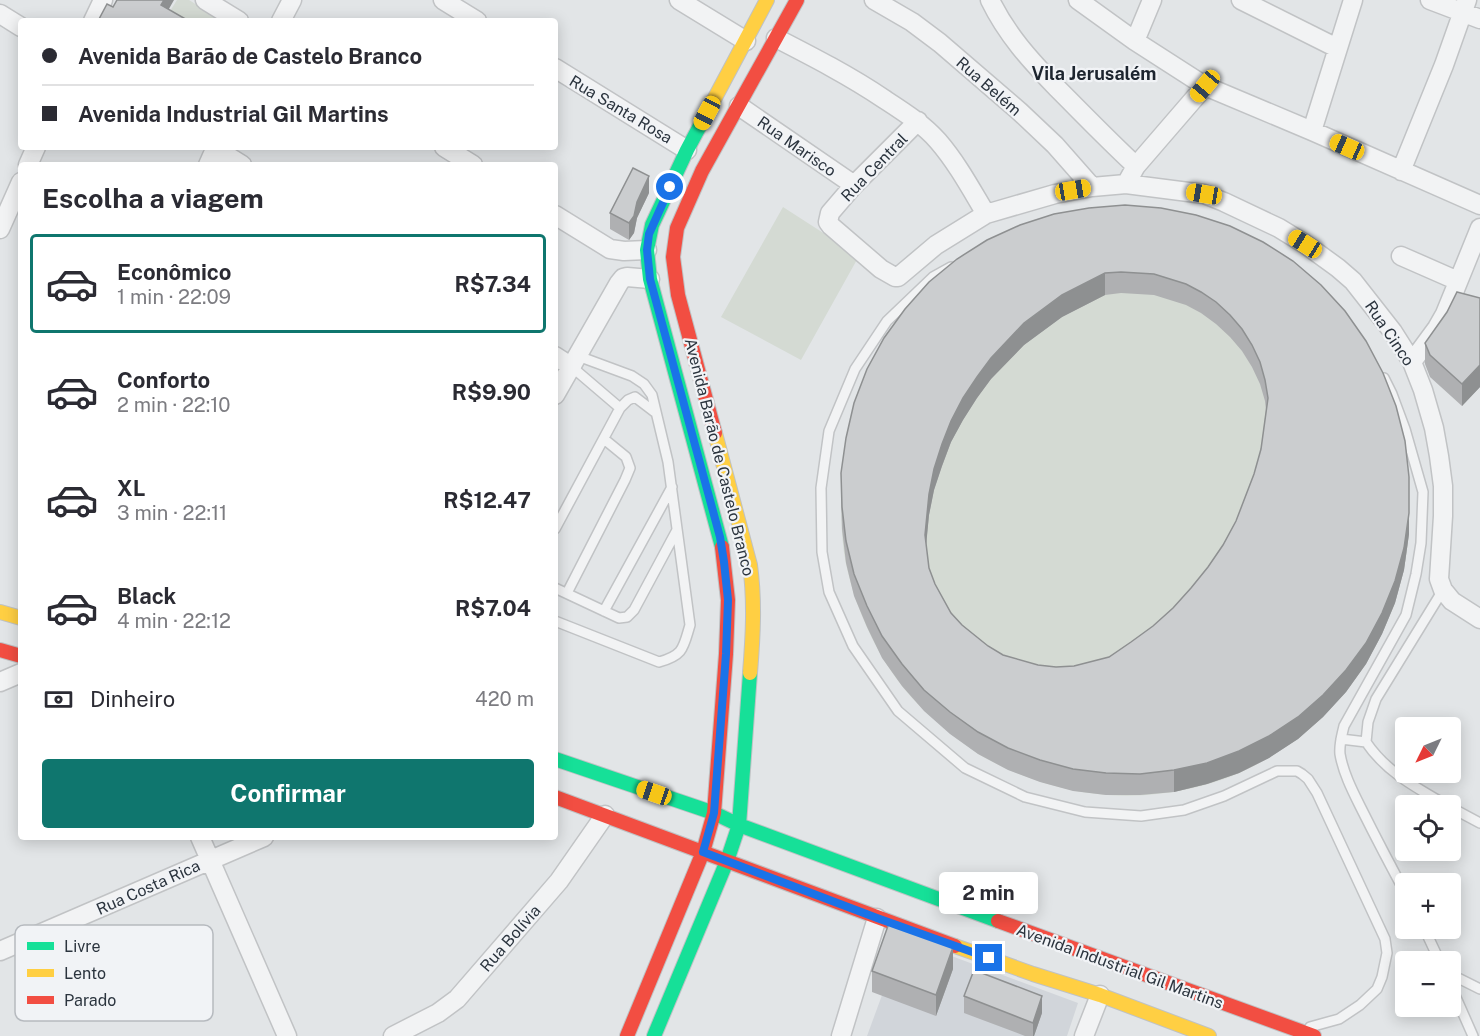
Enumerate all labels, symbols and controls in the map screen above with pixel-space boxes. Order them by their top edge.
text: Avenida Barão de Castelo Branco [78,43,422,69]
street label: Rua Belém [952,53,1025,120]
district label: Vila Jerusalém [1032,63,1156,84]
car [1187,66,1223,106]
street label: Rua Santa Rosa [566,71,676,148]
car [691,93,723,133]
text: Avenida Industrial Gil Martins [78,101,389,127]
street label: Rua Marisco [754,112,840,180]
street label: Rua Central [837,129,912,205]
car [1327,131,1367,163]
route start [656,173,683,200]
car [1054,178,1092,202]
text: Escolha a viagem [42,182,264,214]
car [1185,182,1223,206]
car [1285,227,1325,261]
icon: car [45,257,99,311]
text: Econômico [117,259,232,285]
text: R$7.34 [455,271,531,297]
text: 1 min · 22:09 [117,285,231,309]
street label: Rua Cinco [1361,297,1418,370]
street label: Avenida Barão de Castelo Branco [681,336,758,578]
icon: car [45,365,99,419]
text: Conforto [117,367,210,393]
text: R$9.90 [452,379,531,405]
text: 2 min · 22:10 [117,393,231,417]
icon: car [45,473,99,527]
text: XL [117,475,145,501]
text: R$12.47 [443,487,531,513]
text: 3 min · 22:11 [117,501,227,525]
icon: car [45,581,99,635]
text: Black [117,583,176,609]
text: R$7.04 [455,595,531,621]
text: 4 min · 22:12 [117,609,231,633]
icon: cash [42,683,75,716]
text: Dinheiro [90,686,175,712]
text: 420 m [475,687,534,711]
north arrow [1395,717,1461,783]
map controls [1395,717,1461,1017]
button: Confirmar [42,759,534,828]
car [634,779,674,807]
button: locate [1395,795,1461,861]
street label: Rua Costa Rica [93,856,203,919]
callout: 2 min [940,871,1038,913]
button: + [1395,873,1461,939]
text: 2 min [962,881,1015,905]
street label: Rua Bolívia [476,901,544,976]
street label: Avenida Industrial Gil Martins [1014,920,1226,1013]
legend [15,925,213,1021]
text: Livre [64,937,100,956]
route end [975,944,1002,971]
button: − [1395,951,1461,1017]
text: Lento [64,964,106,983]
text: Parado [64,991,116,1010]

